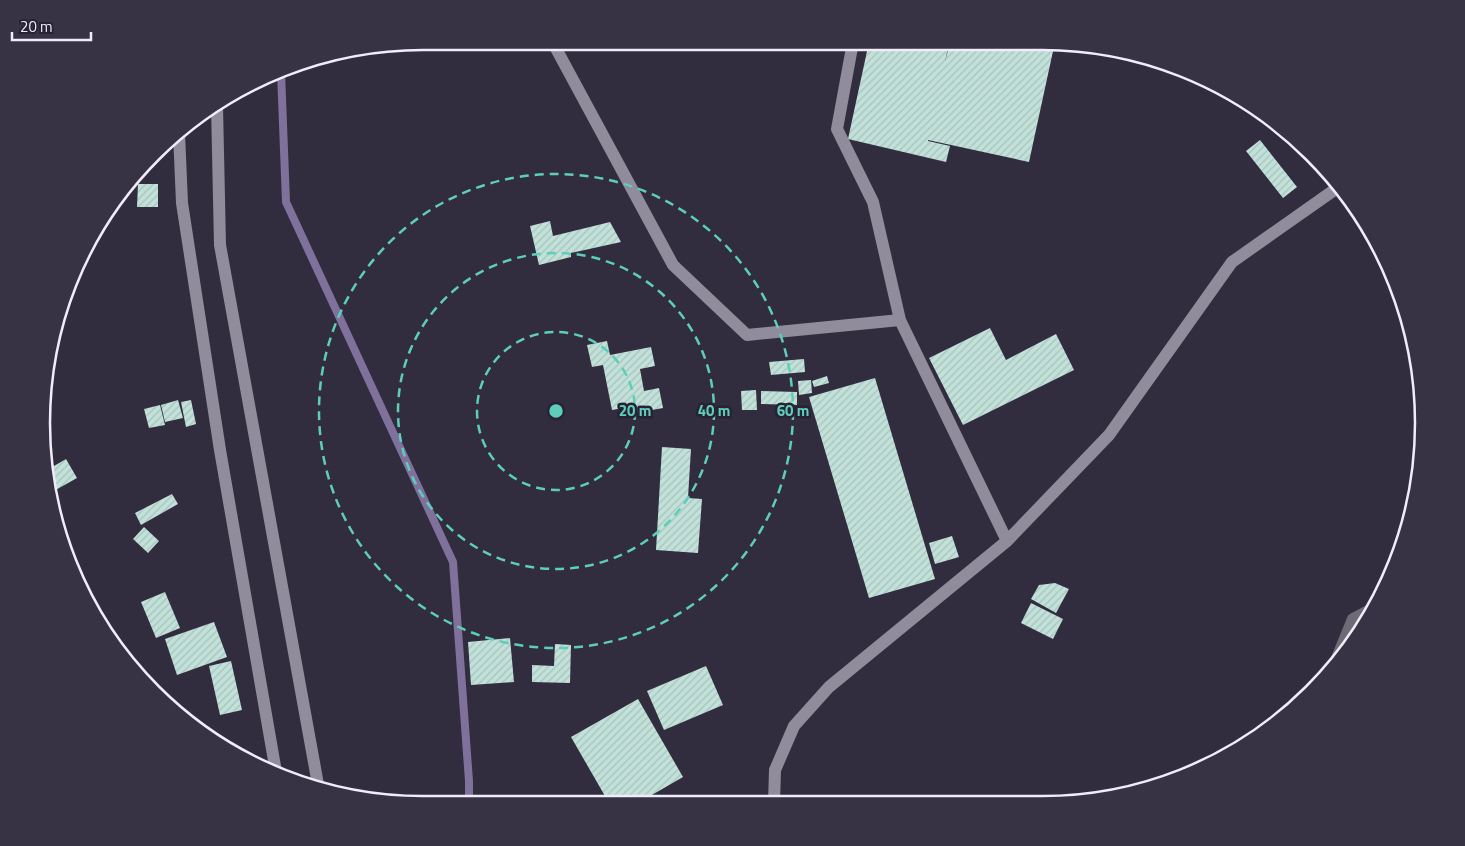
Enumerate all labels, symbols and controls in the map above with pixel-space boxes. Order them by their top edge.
scale bar [12,10,91,42]
text: 20 m [20,15,53,38]
text: 20 m [619,399,651,422]
text: 40 m [698,399,730,422]
text: 60 m [777,399,809,422]
centre of rings [547,402,565,420]

